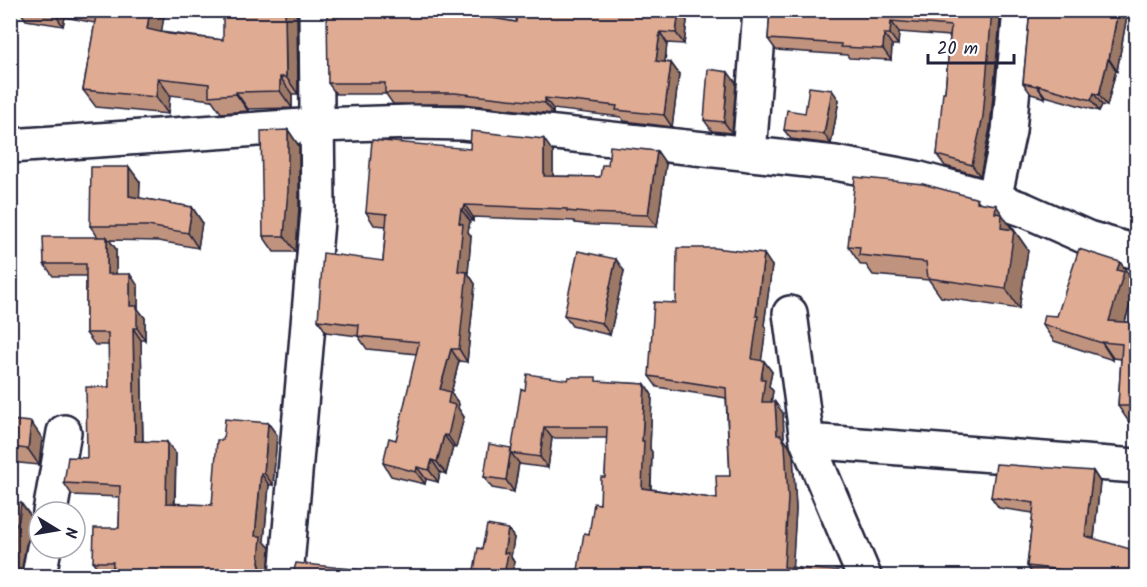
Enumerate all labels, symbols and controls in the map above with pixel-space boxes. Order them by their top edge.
scale bar [928,27,1014,65]
text: 20 m [937,35,978,64]
north arrow [27,500,87,560]
text: N [57,525,83,540]

